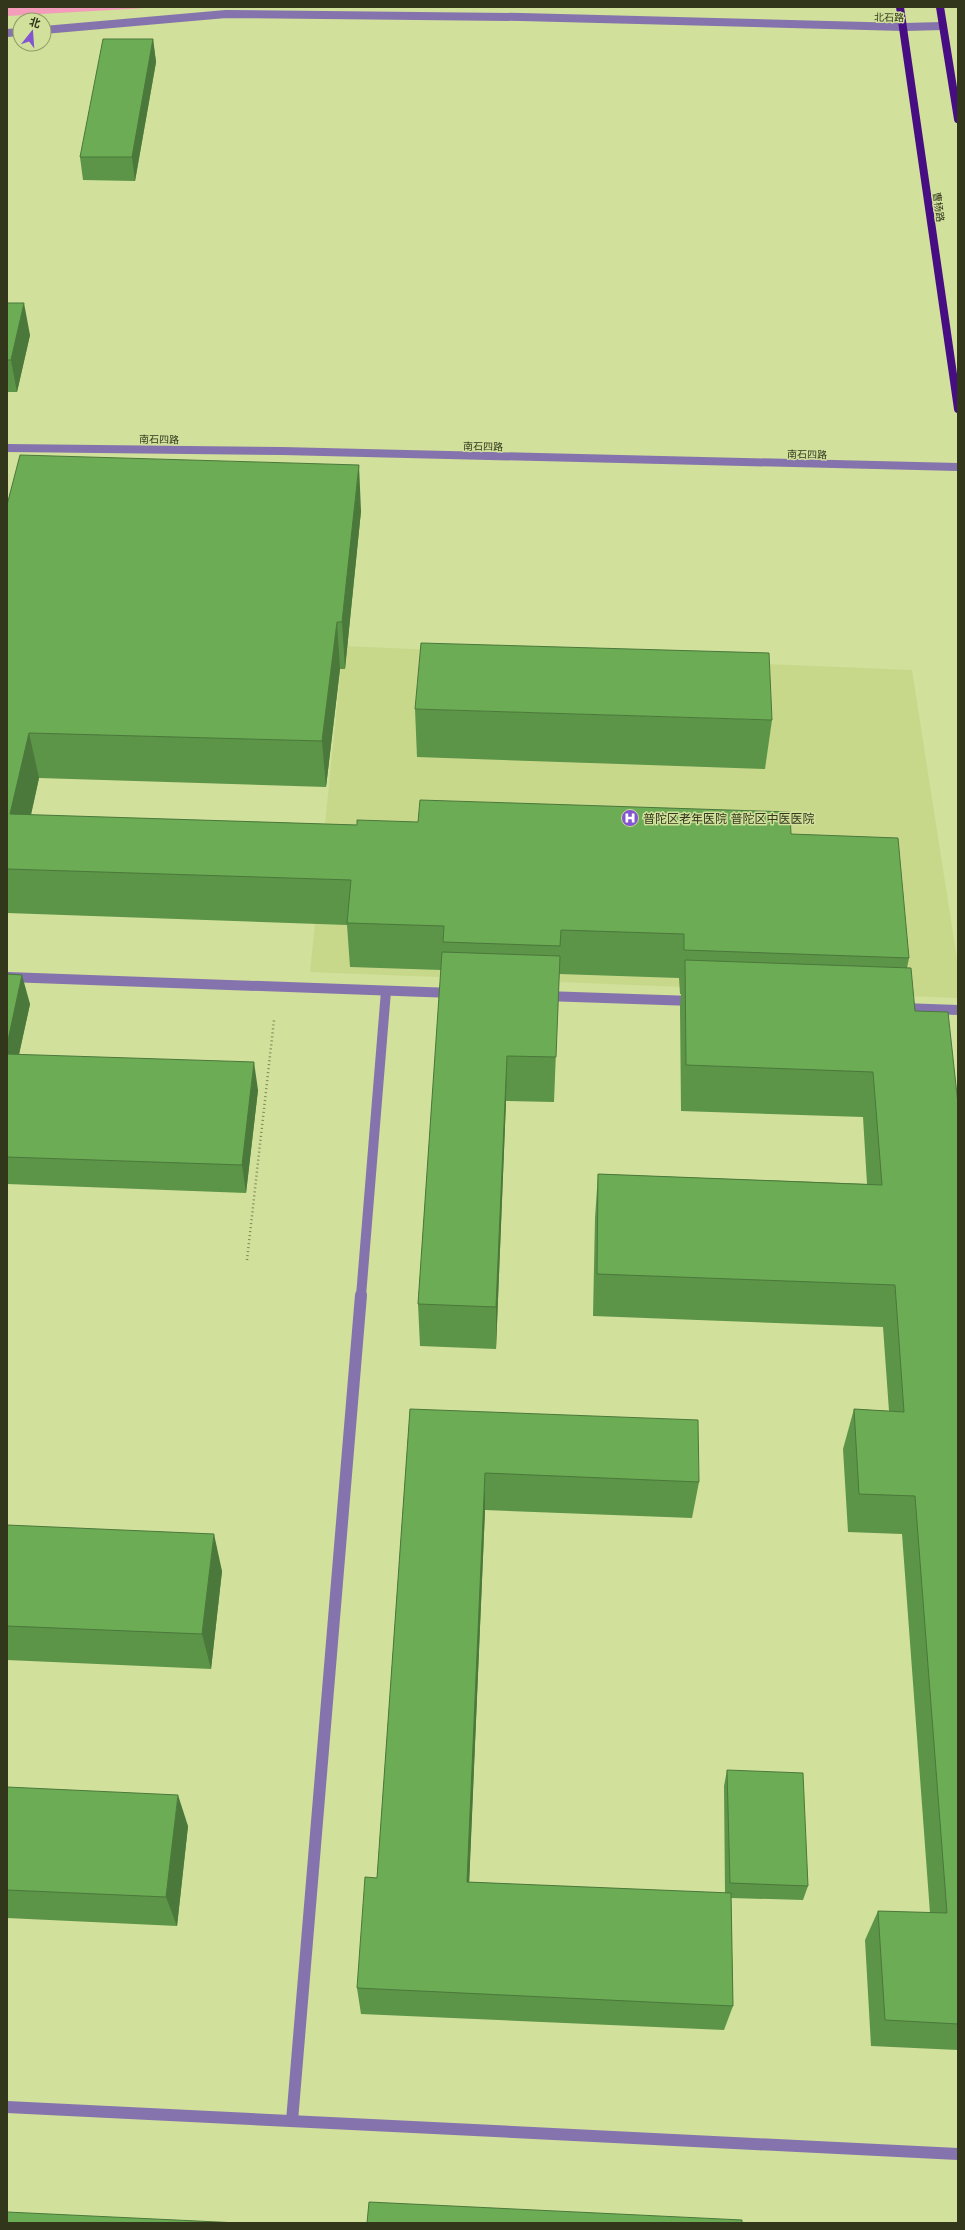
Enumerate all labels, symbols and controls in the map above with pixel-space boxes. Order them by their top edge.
street label: 北石路 [874,11,904,23]
north arrow [12,12,52,52]
text: 北 [28,14,42,31]
street label: 曹杨路 [931,191,947,223]
street label: 南石四路 [139,433,179,445]
street label: 南石四路 [463,440,503,452]
street label: 南石四路 [787,448,827,460]
hospital icon: 普陀区老年医院 普陀区中医医院 [620,808,640,828]
place label: 普陀区老年医院 普陀区中医医院 [643,811,814,826]

